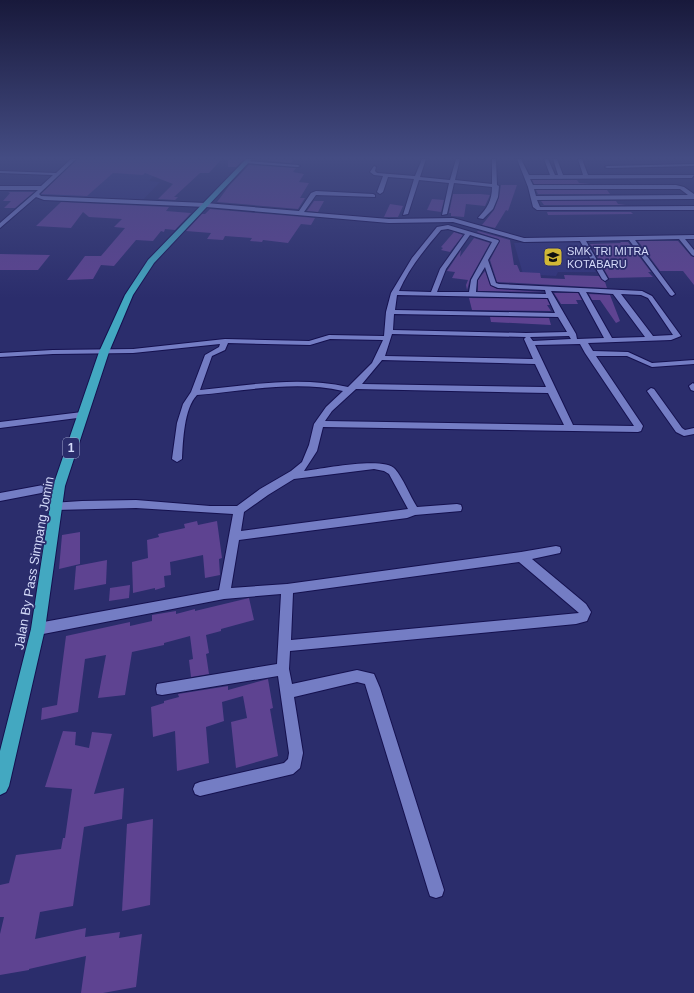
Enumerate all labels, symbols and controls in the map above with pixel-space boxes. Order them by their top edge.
place label: SMK TRI MITRA KOTABARU [567,245,649,270]
school or university icon: SMK TRI MITRA KOTABARU [542,246,564,268]
road number: 1 [63,438,79,458]
street label: Jalan By Pass Simpang Jomin [11,475,57,651]

